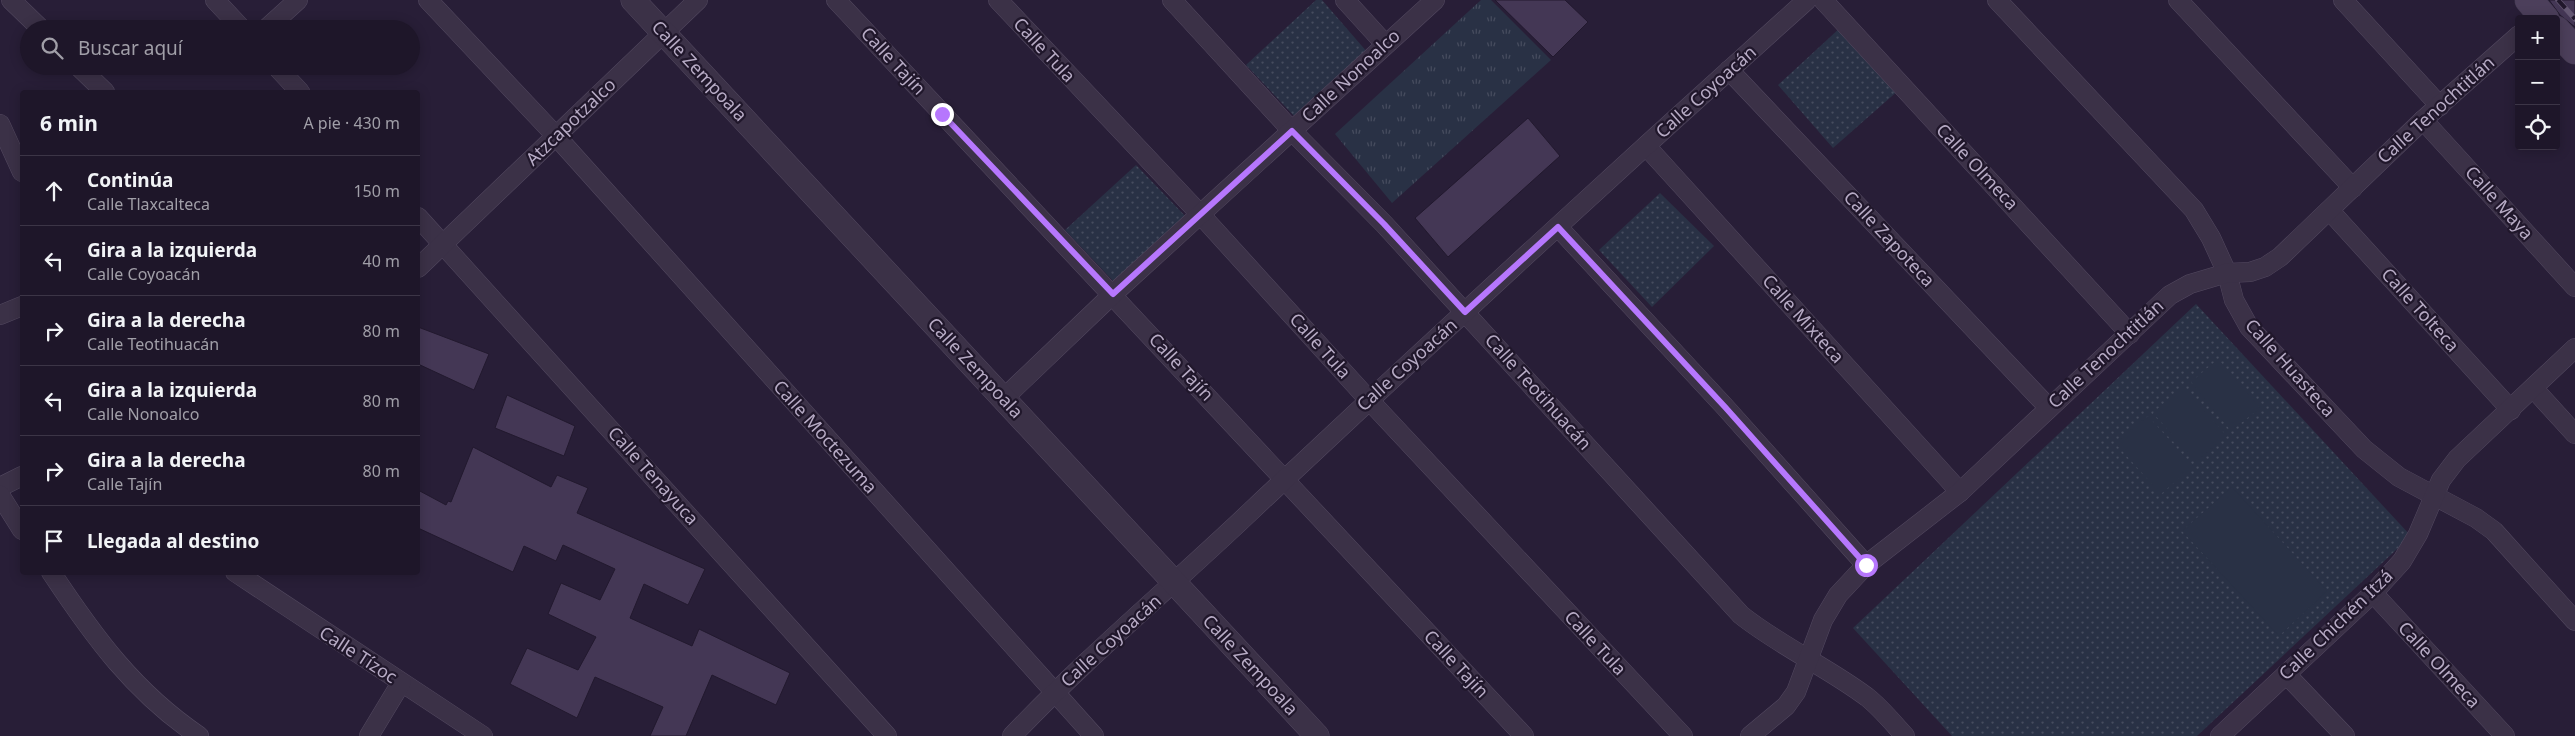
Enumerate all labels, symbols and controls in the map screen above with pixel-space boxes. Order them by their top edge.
street label: Calle Tula [1008,12,1081,87]
street label: Calle Zempoala [647,15,753,126]
map controls [2515,15,2560,150]
button: + [2515,15,2560,60]
search box [20,20,420,75]
street label: Calle Tajín [856,21,931,99]
street label: Calle Nonoalco [1296,23,1405,127]
icon: search [38,34,66,62]
text: Buscar aquí [78,35,183,61]
street label: Calle Coyoacán [1650,40,1761,143]
street label: Calle Tenochtitlán [2372,50,2499,168]
button: − [2515,60,2560,105]
street label: Atzcapotzalco [520,72,621,170]
route end [931,103,954,126]
button: locate [2515,105,2560,150]
text: 6 min [40,109,98,137]
text: A pie · 430 m [303,112,400,134]
street label: Calle Olmeca [1931,118,2024,215]
street label: Calle Maya [2460,160,2539,244]
text: Continúa [87,167,173,193]
icon: ahead [40,177,68,205]
text: 150 m [353,180,400,202]
street label: Calle Zapoteca [1839,185,1941,292]
text: Calle Tlaxcalteca [87,193,210,215]
text: Gira a la izquierda [87,237,257,263]
icon: left [40,247,68,275]
text: 40 m [363,250,400,272]
street label: Calle Tolteca [2377,262,2465,356]
text: Calle Coyoacán [87,263,200,285]
street label: Calle Mixteca [1758,269,1850,368]
street label: Calle Tenochtitlán [2042,293,2168,413]
text: Gira a la derecha [87,307,246,333]
street label: Calle Tula [1285,307,1357,383]
street label: Calle Zempoala [923,312,1029,423]
street label: Calle Coyoacán [1351,313,1462,416]
street label: Calle Huasteca [2240,313,2341,421]
icon: right [40,317,68,345]
text: 80 m [363,320,400,342]
street label: Calle Tajín [1144,327,1219,405]
street label: Calle Teotihuacán [1480,328,1597,455]
text: Calle Teotihuacán [87,333,219,355]
street label: Calle Moctezuma [769,375,883,498]
text: Gira a la izquierda [87,377,257,403]
icon: left [40,387,68,415]
text: 80 m [363,390,400,412]
text: Calle Nonoalco [87,403,199,425]
street label: Calle Tenayuca [603,421,704,530]
text: Gira a la derecha [87,447,246,473]
icon: right [40,457,68,485]
text: 80 m [363,460,400,482]
text: Calle Tajín [87,473,162,495]
icon: arrive [40,527,68,555]
text: Llegada al destino [87,528,259,554]
route start [1855,554,1878,577]
street label: Calle Chichén Itzá [2273,564,2397,685]
street label: Calle Coyoacán [1055,589,1166,692]
street label: Calle Tula [1559,605,1632,680]
street label: Calle Zempoala [1198,609,1304,720]
street label: Calle Olmeca [2393,616,2486,713]
street label: Calle Tízoc [315,620,402,688]
street label: Calle Tajín [1419,624,1494,702]

